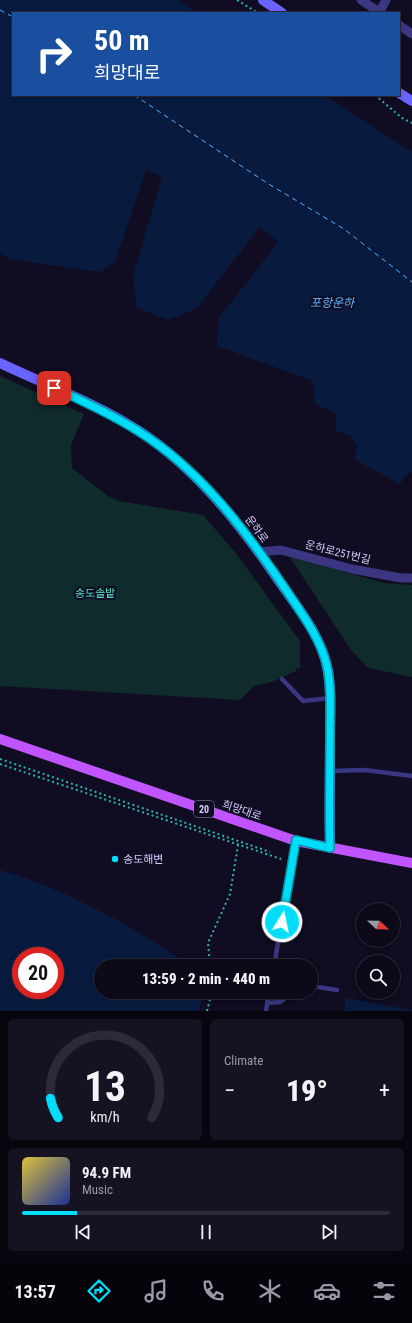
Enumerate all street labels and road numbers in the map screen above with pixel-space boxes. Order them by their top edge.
street label: 운하로 [242,513,271,545]
street label: 운하로251번길 [304,538,372,567]
street label: 희망대로 [221,798,263,823]
road number: 20 [194,801,214,817]

